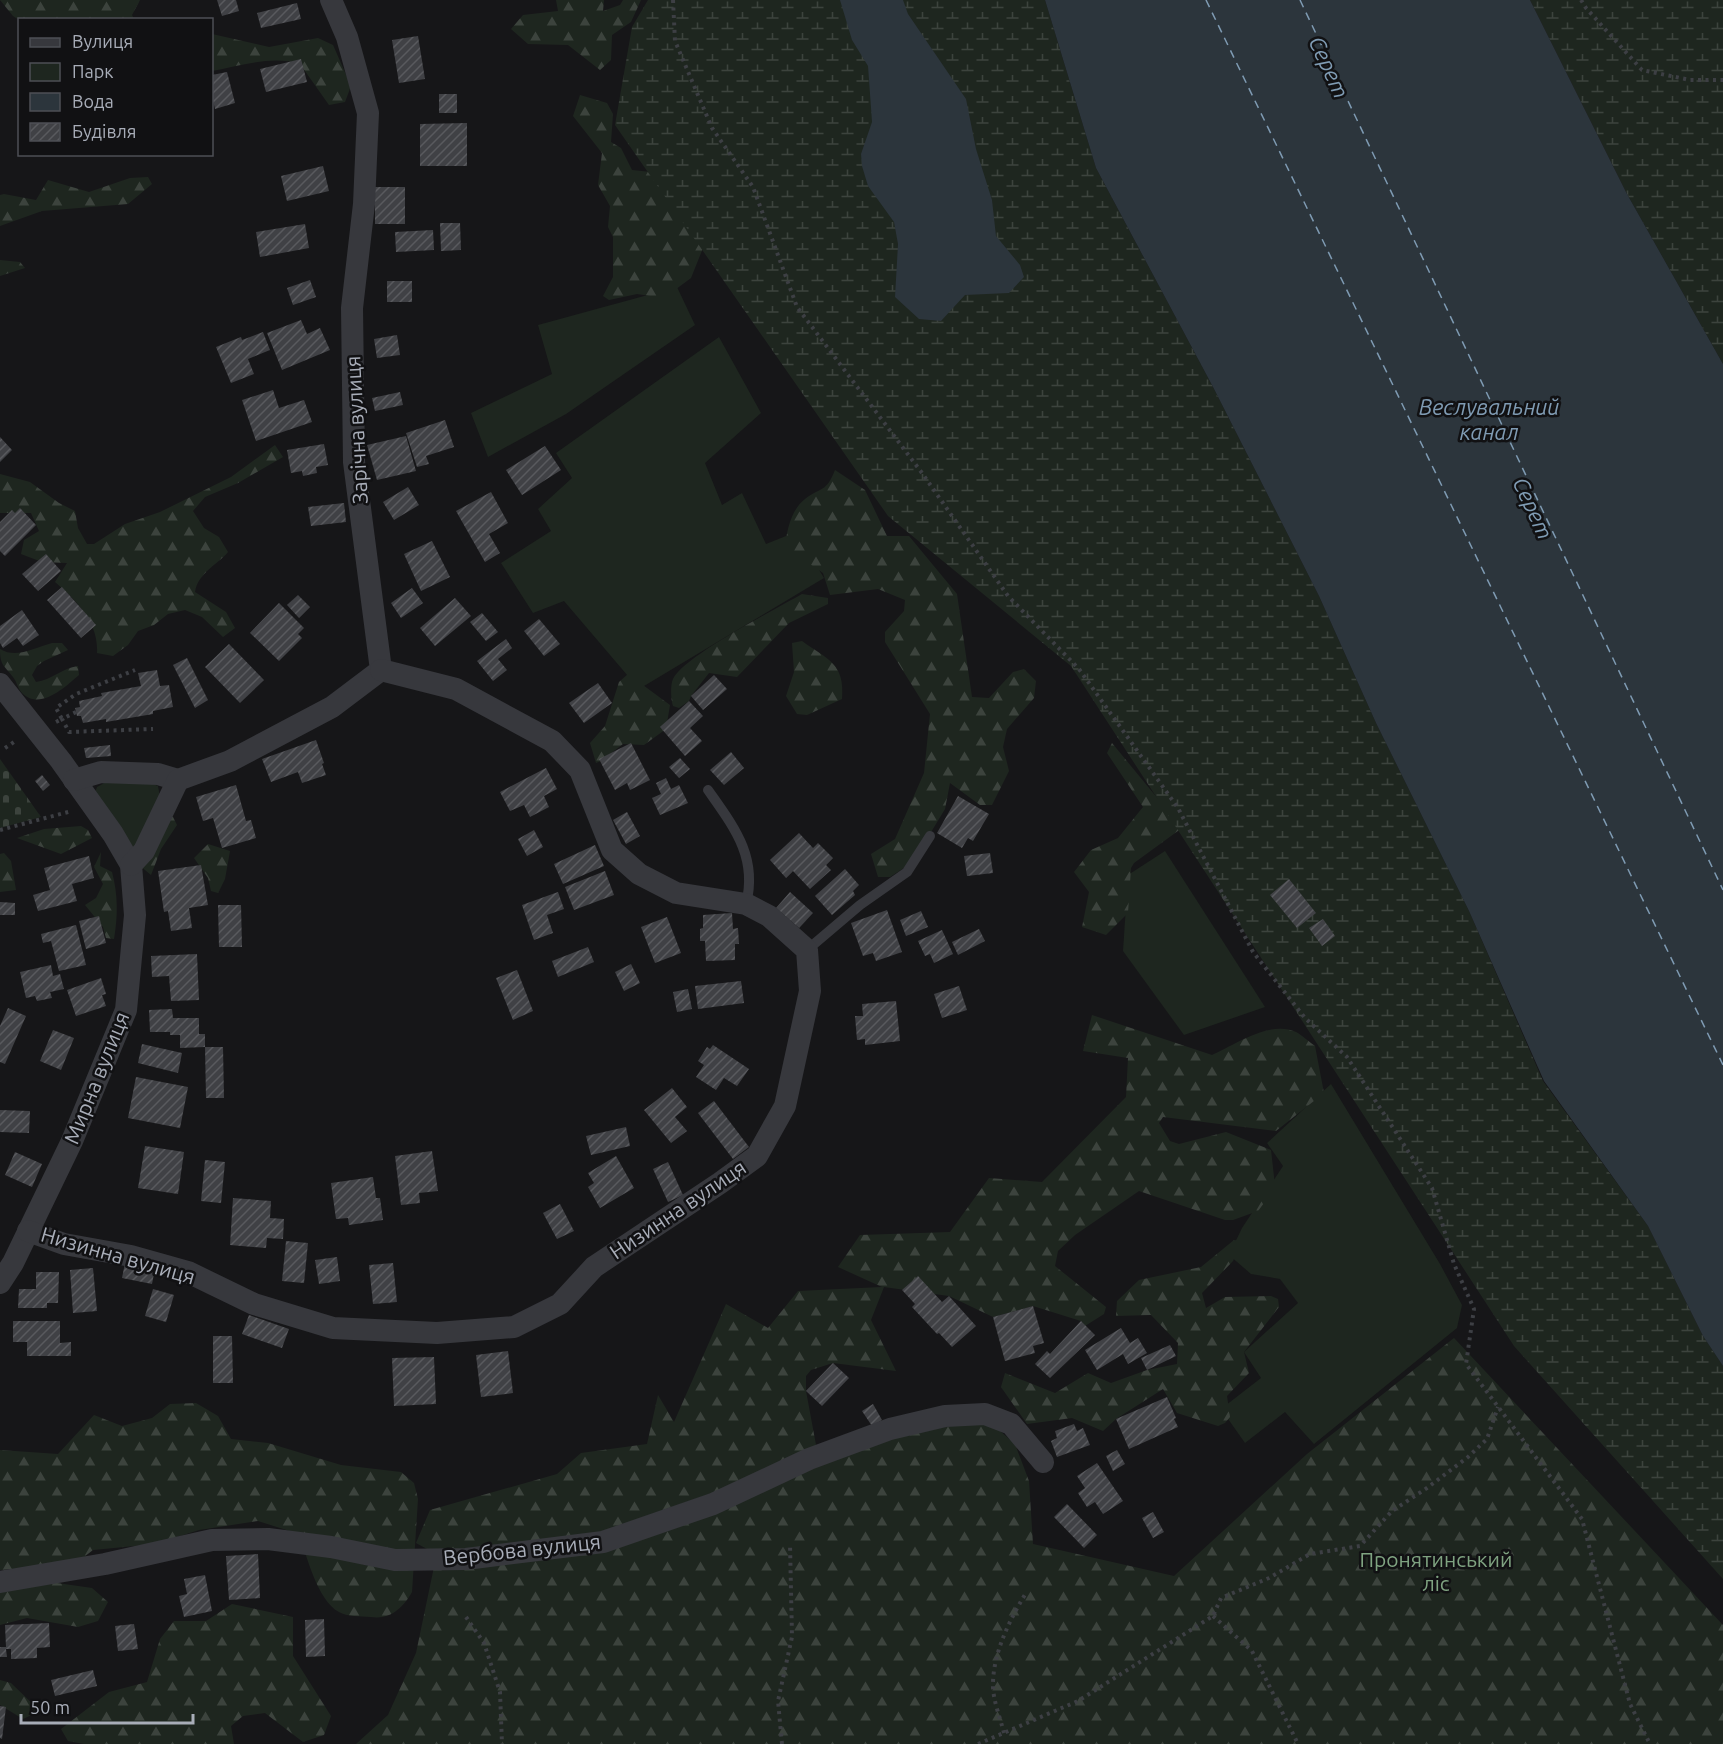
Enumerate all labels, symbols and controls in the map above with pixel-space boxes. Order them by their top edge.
legend [18,18,213,156]
text: Вулиця [72,31,133,51]
water label: Серет [1304,32,1355,102]
text: Парк [72,61,113,81]
text: Вода [72,91,114,111]
text: Будівля [72,121,137,141]
street label: Зарічна вулиця [340,355,372,505]
water label: Веслувальний канал [1419,394,1559,444]
water label: Серет [1508,473,1559,543]
street label: Мирна вулиця [59,1008,133,1147]
street label: Низинна вулиця [605,1155,750,1264]
street label: Низинна вулиця [38,1222,198,1289]
street label: Вербова вулиця [442,1529,602,1569]
park label: Пронятинський ліс [1360,1547,1512,1595]
scale bar [21,1687,194,1725]
text: 50 m [30,1697,70,1717]

